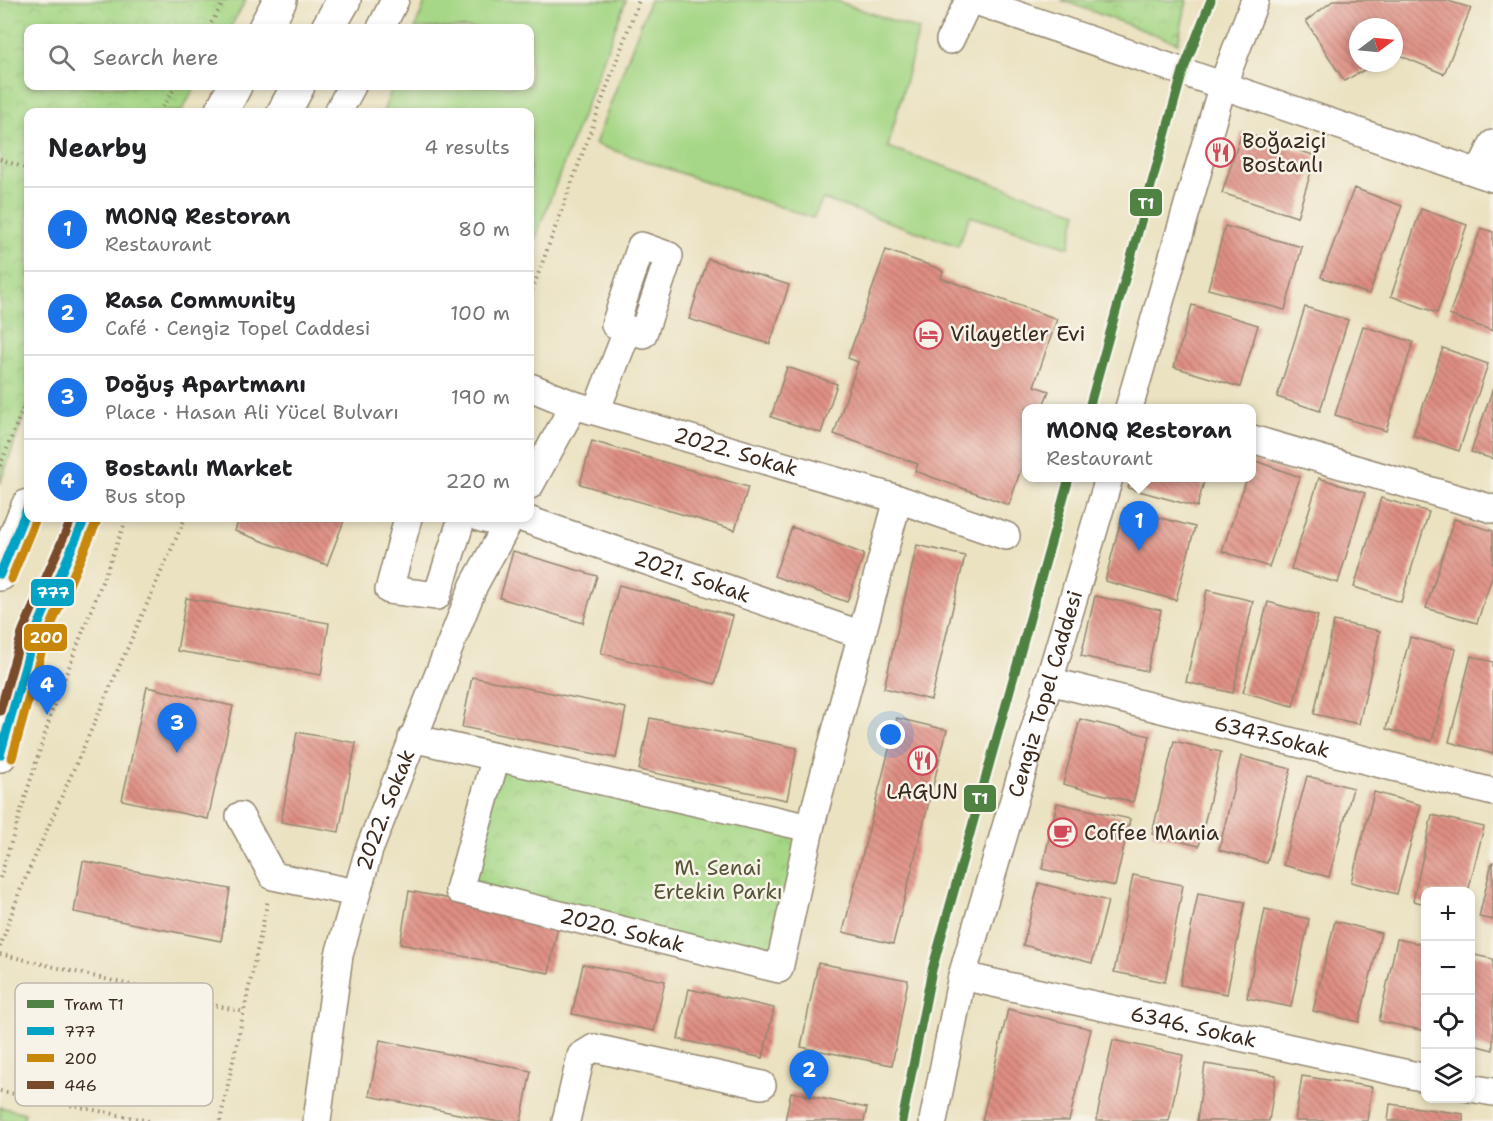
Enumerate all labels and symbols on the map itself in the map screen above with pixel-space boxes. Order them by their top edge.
north arrow [1349,18,1403,72]
place label: Boğaziçi Bostanlı [1242,127,1326,179]
restaurant icon: Boğaziçi Bostanlı [1205,137,1237,169]
line badge: T1 [1129,188,1163,217]
text: T1 [1138,193,1154,214]
hotel icon: Vilayetler Evi [913,318,945,350]
place label: Vilayetler Evi [950,320,1085,348]
street label: 2022. Sokak [670,421,801,483]
pin: 1 [1120,502,1158,551]
street label: 2021. Sokak [630,544,754,610]
line badge: 777 [30,578,75,607]
text: 777 [37,582,69,603]
street label: Cengiz Topel Caddesi [1001,587,1089,801]
line badge: 200 [23,623,68,652]
text: 200 [29,627,63,648]
pin: 4 [28,666,66,715]
pin: 3 [158,704,196,753]
street label: 6347.Sokak [1211,709,1333,765]
your location [876,720,905,749]
street label: 2022. Sokak [350,745,422,874]
restaurant icon: LAGUN [906,745,938,777]
place label: LAGUN [886,778,958,806]
line badge: T1 [963,784,997,813]
text: T1 [972,788,988,809]
cafe icon: Coffee Mania [1047,817,1079,849]
place label: Coffee Mania [1084,819,1219,847]
park label: M. Senai Ertekin Parkı [653,854,783,906]
street label: 2020. Sokak [557,901,687,959]
legend [15,983,213,1106]
text: Tram T1 [64,994,124,1015]
street label: 6346. Sokak [1128,999,1259,1054]
text: 777 [64,1021,96,1042]
text: 200 [64,1048,97,1069]
pin: 2 [790,1050,828,1100]
text: 446 [64,1075,97,1096]

